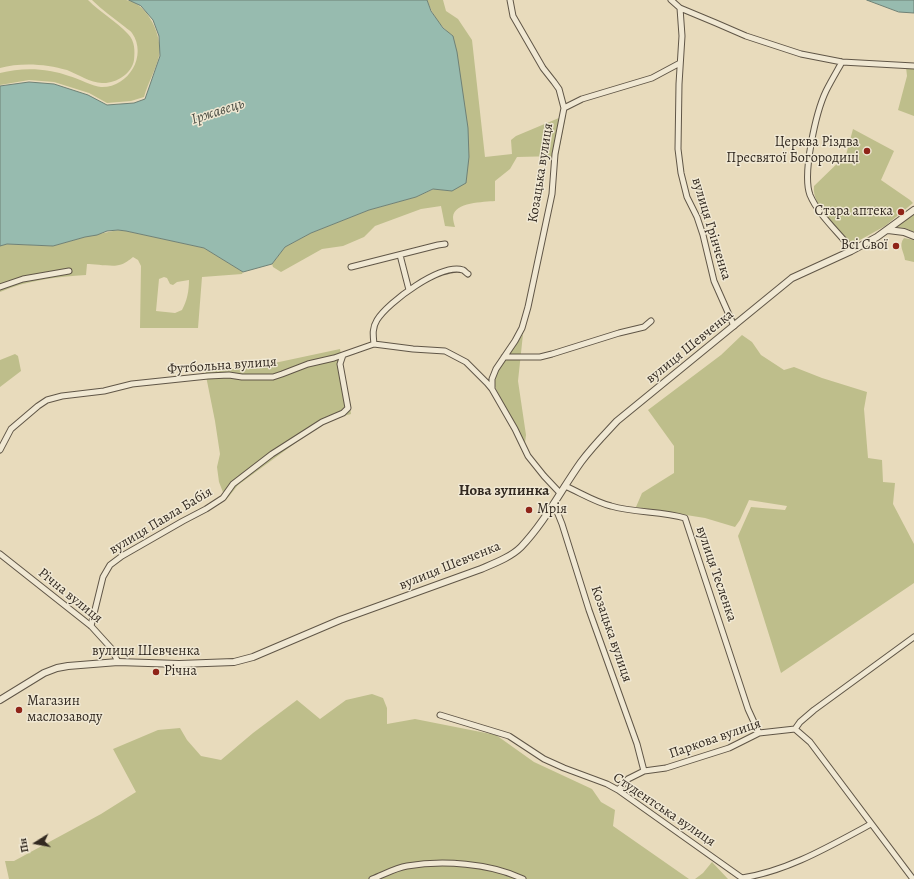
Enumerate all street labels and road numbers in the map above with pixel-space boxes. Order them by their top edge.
street label: Козацька вулиця [525,122,557,224]
street label: вулиця Грінченка [687,176,735,282]
street label: вулиця Шевченка [643,307,737,387]
street label: Футбольна вулиця [167,354,277,378]
street label: вулиця Павла Бабія [106,484,216,558]
street label: вулиця Тесленка [692,524,740,624]
street label: вулиця Шевченка [397,538,503,594]
street label: Річна вулиця [34,565,106,627]
street label: Козацька вулиця [587,584,635,684]
street label: вулиця Шевченка [92,644,200,660]
street label: Паркова вулиця [667,715,763,763]
street label: Студентська вулиця [610,769,718,851]

